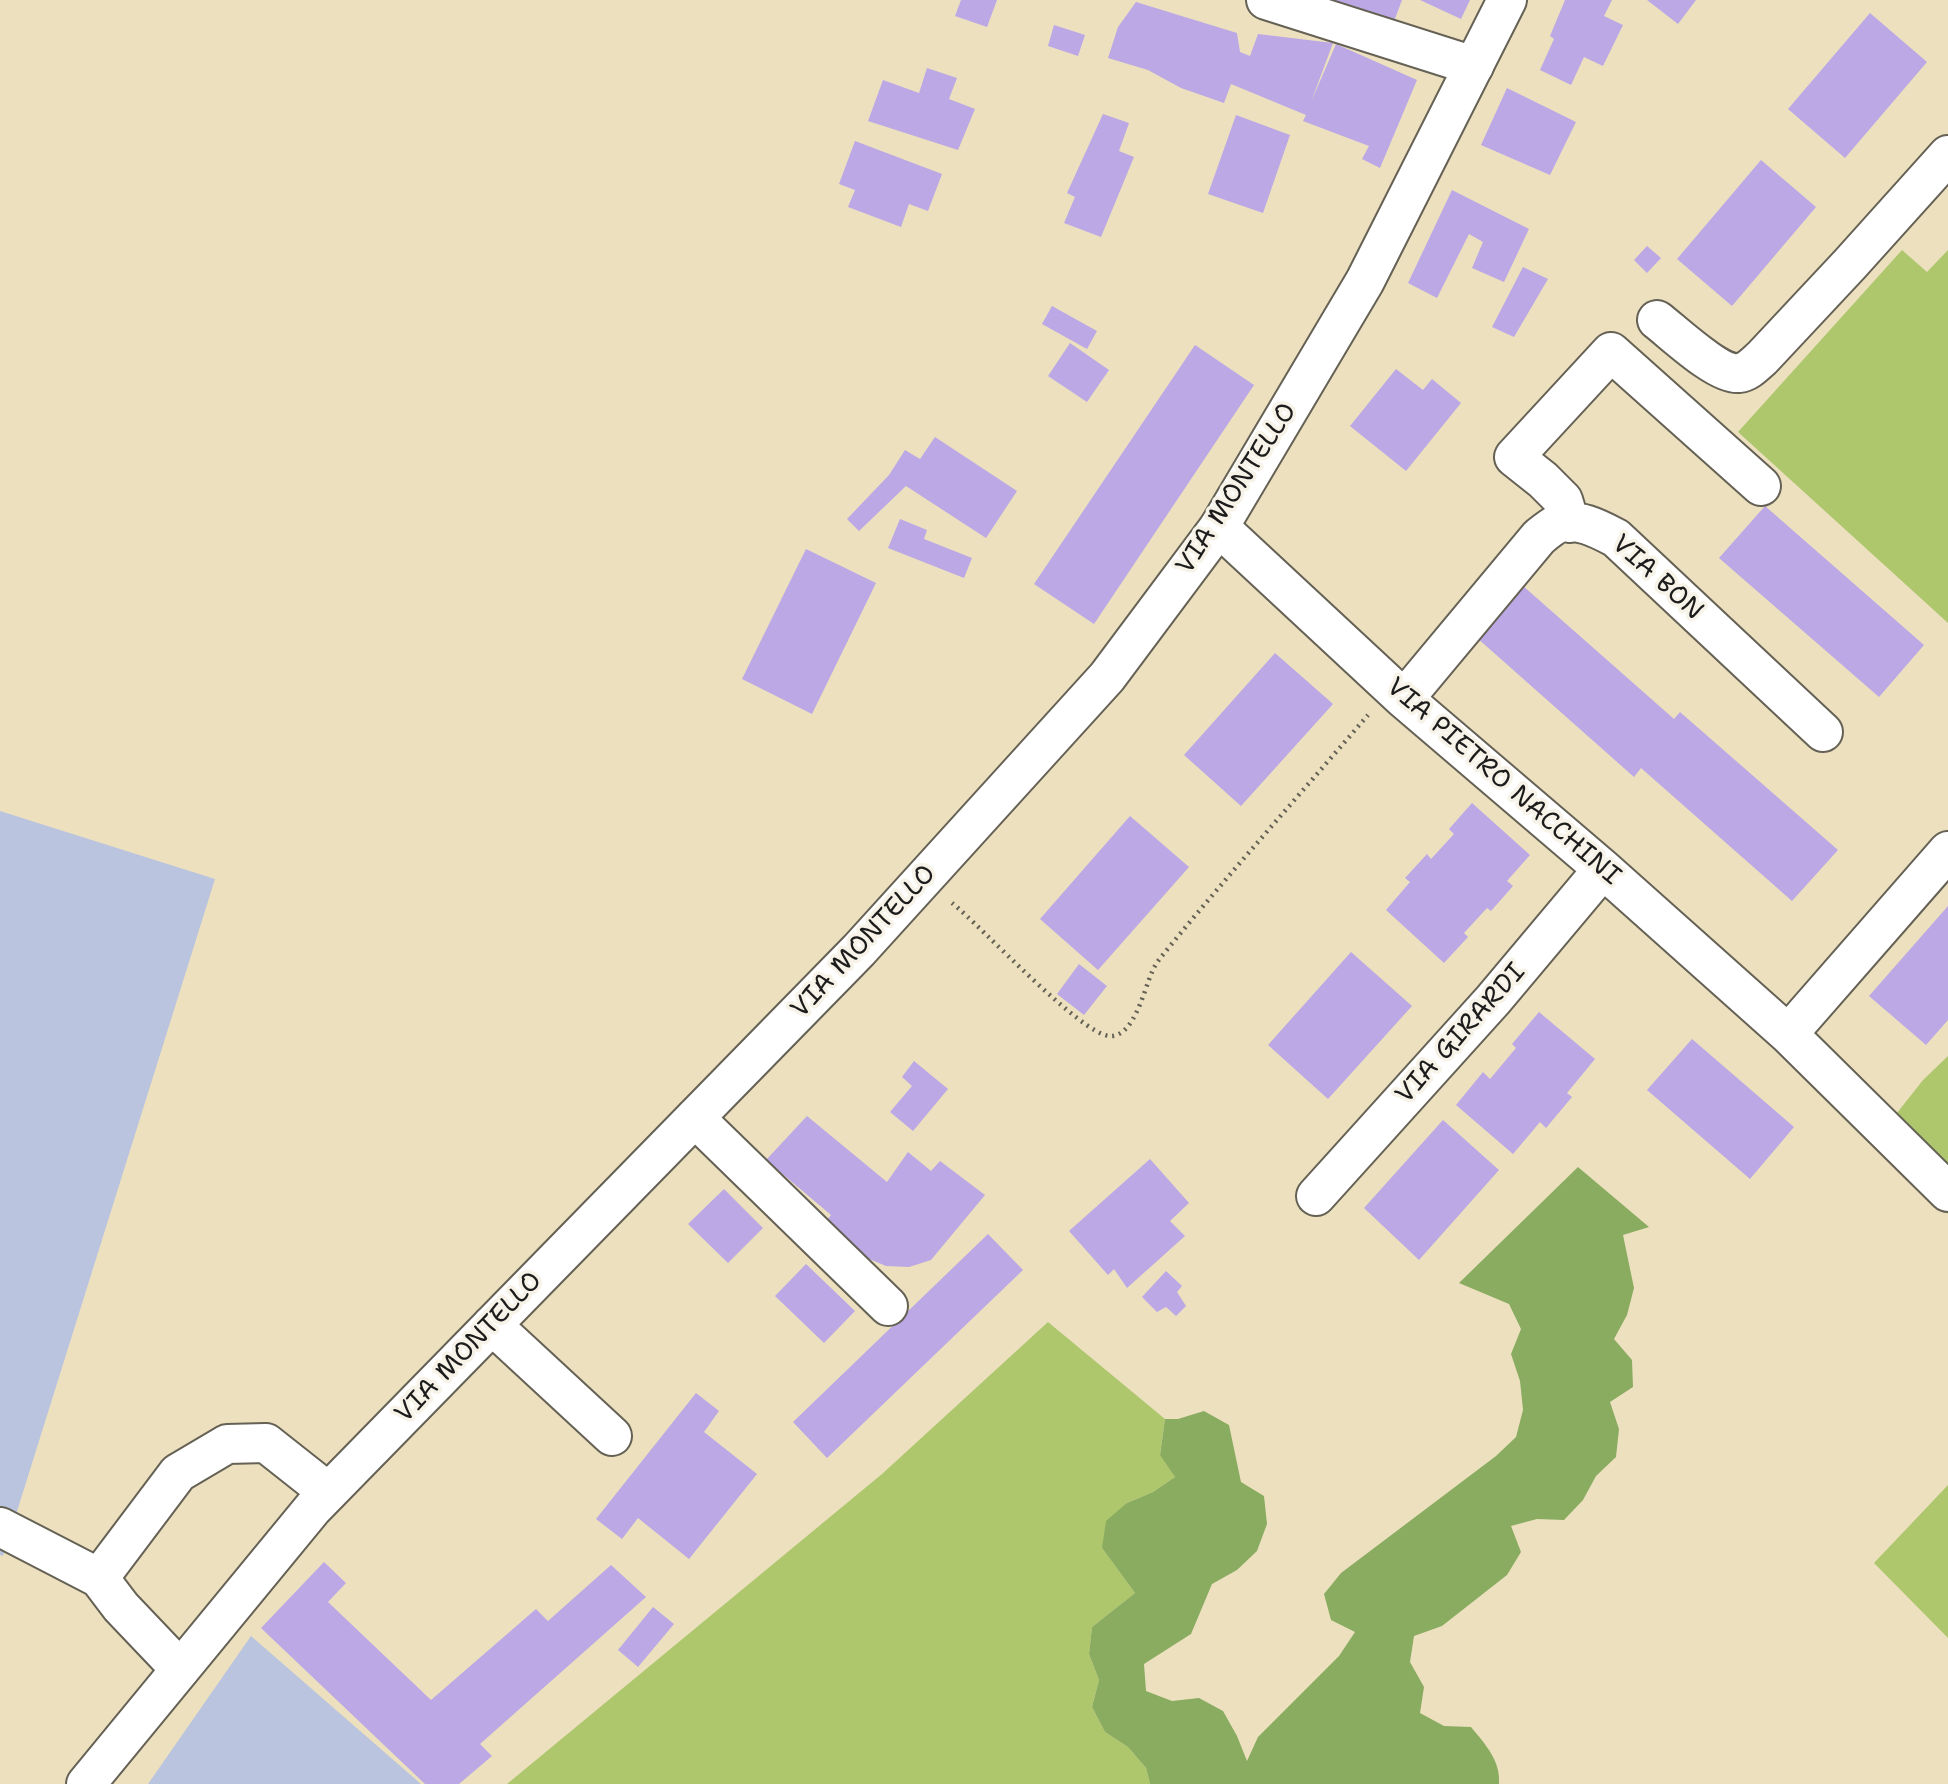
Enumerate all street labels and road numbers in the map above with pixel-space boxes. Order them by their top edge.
street label: VIA MONTELLO [1170,398,1304,580]
street label: VIA BON [1605,529,1709,627]
street label: VIA PIETRO NACCHINI [1380,672,1626,892]
street label: VIA MONTELLO [785,859,943,1025]
street label: VIA GIRARDI [1390,957,1532,1111]
street label: VIA MONTELLO [389,1266,549,1430]

